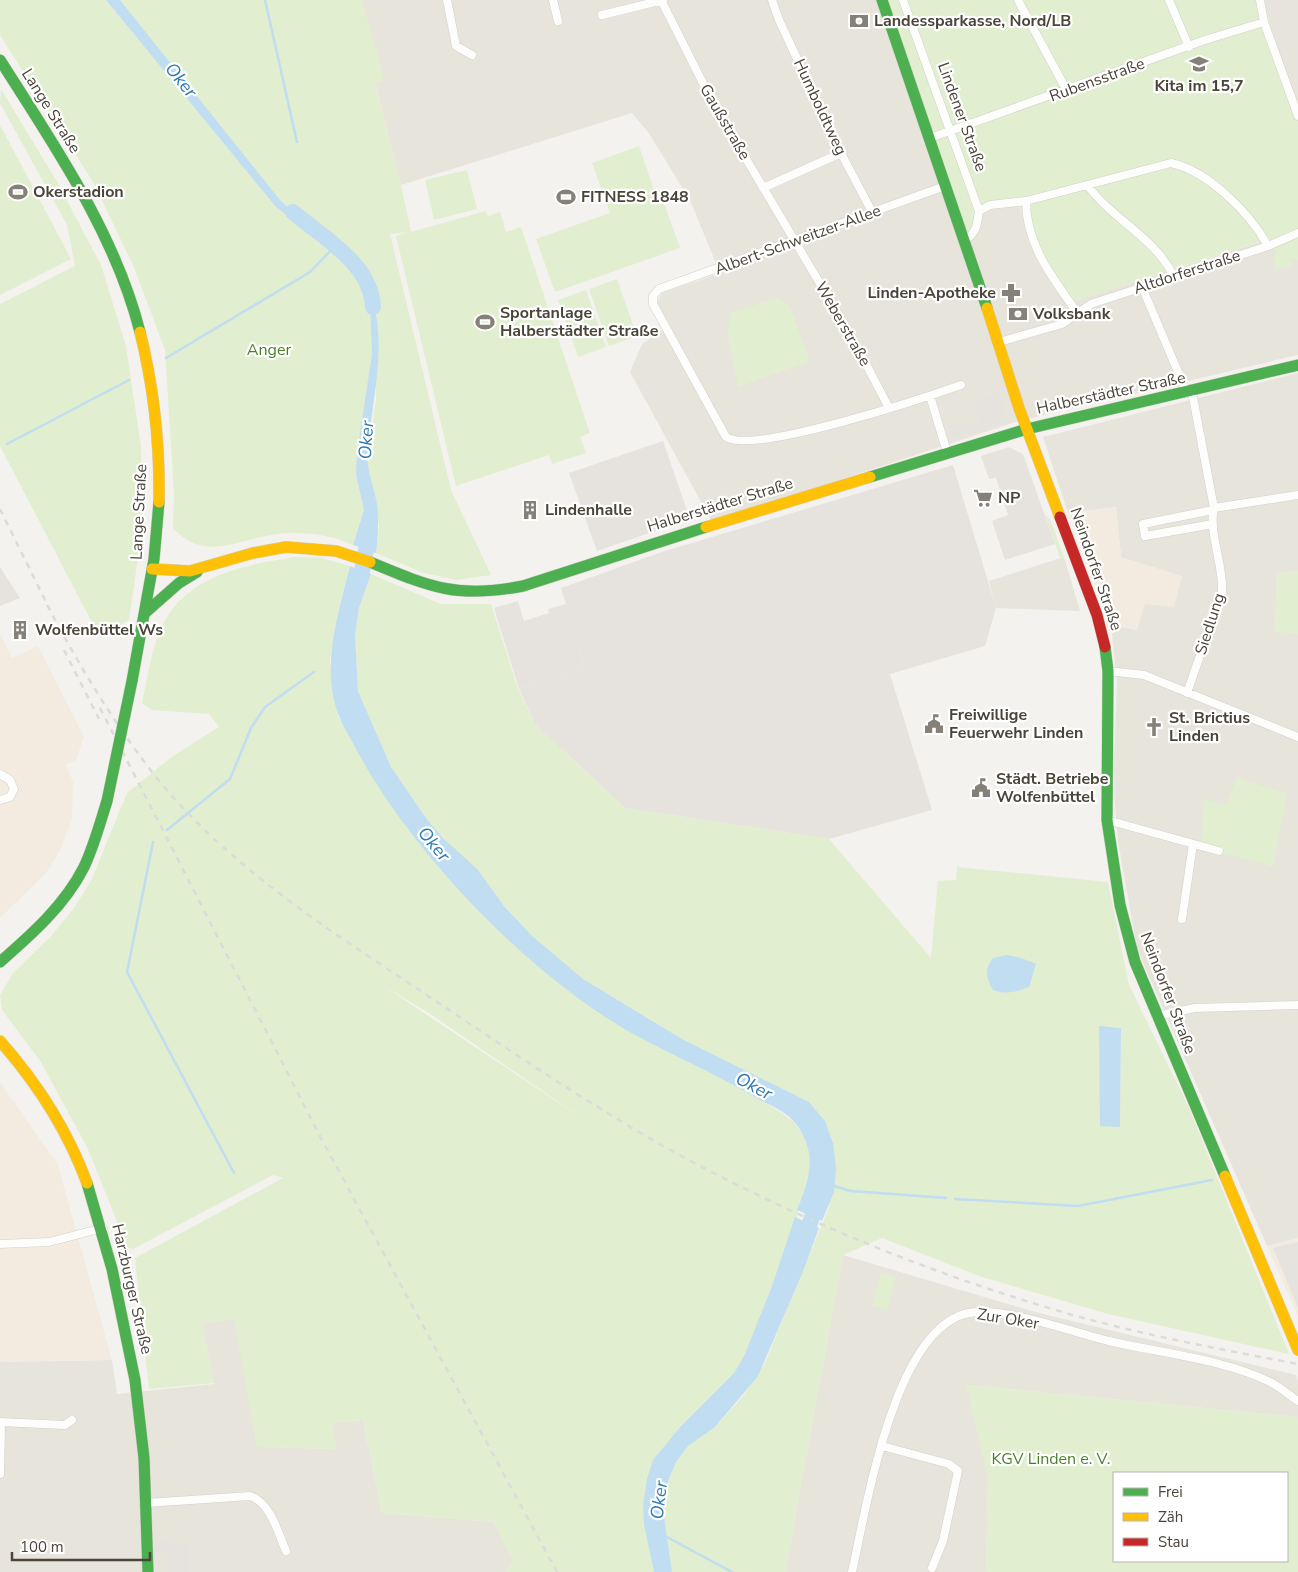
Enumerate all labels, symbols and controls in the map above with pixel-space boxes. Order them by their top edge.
bank icon: Landessparkasse, Nord/LB [848,10,870,32]
place label: Landessparkasse, Nord/LB [874,10,1071,32]
street label: Rubensstraße [1046,53,1148,107]
school or university icon: Kita im 15,7 [1188,53,1210,75]
street label: Humboldtweg [788,55,852,159]
water label: Oker [160,57,203,103]
street label: Lindener Straße [932,59,992,175]
street label: Lange Straße [16,64,86,158]
place label: Kita im 15,7 [1154,75,1244,97]
street label: Gaußstraße [694,80,756,164]
sports icon: Okerstadion [7,181,29,203]
place label: Okerstadion [33,181,124,203]
sports icon: FITNESS 1848 [555,186,577,208]
place label: FITNESS 1848 [581,186,689,208]
street label: Albert-Schweitzer-Allee [712,200,884,280]
street label: Altdorferstraße [1131,244,1243,300]
street label: Weberstraße [810,278,876,370]
place label: Linden-Apotheke [867,282,996,304]
pharmacy icon: Linden-Apotheke [1000,282,1022,304]
place label: Sportanlage Halberstädter Straße [500,302,659,342]
bank icon: Volksbank [1007,303,1029,325]
place label: Volksbank [1032,303,1111,325]
sports icon: Sportanlage Halberstädter Straße [474,311,496,333]
park label: Anger [247,339,291,361]
street label: Halberstädter Straße [1035,366,1187,420]
water label: Oker [353,419,379,460]
street label: Lange Straße [125,463,153,561]
street label: Halberstädter Straße [644,472,796,538]
supermarket icon: NP [972,487,994,509]
place label: NP [998,487,1020,509]
building icon: Lindenhalle [519,499,541,521]
place label: Lindenhalle [545,499,632,521]
street label: Neindorfer Straße [1065,504,1127,634]
street label: Siedlung [1190,590,1230,658]
building icon: Wolfenbüttel Ws [9,619,31,641]
place label: Wolfenbüttel Ws [35,619,163,641]
place label: Freiwillige Feuerwehr Linden [949,704,1083,744]
place label: St. Brictius Linden [1169,707,1250,747]
public building icon: Freiwillige Feuerwehr Linden [923,713,945,735]
church icon: St. Brictius Linden [1143,716,1165,738]
place label: Städt. Betriebe Wolfenbüttel [996,768,1109,808]
public building icon: Städt. Betriebe Wolfenbüttel [970,777,992,799]
water label: Oker [412,821,456,867]
street label: Neindorfer Straße [1135,929,1201,1057]
water label: Oker [731,1066,777,1106]
street label: Harzburger Straße [106,1222,158,1356]
street label: Zur Oker [975,1303,1041,1335]
park label: KGV Linden e. V. [992,1448,1110,1470]
legend [1113,1472,1288,1562]
water label: Oker [645,1479,673,1521]
text: Frei [1158,1482,1183,1502]
text: Zäh [1158,1507,1183,1527]
scale bar [12,1530,150,1562]
text: Stau [1158,1532,1189,1552]
text: 100 m [20,1537,64,1557]

